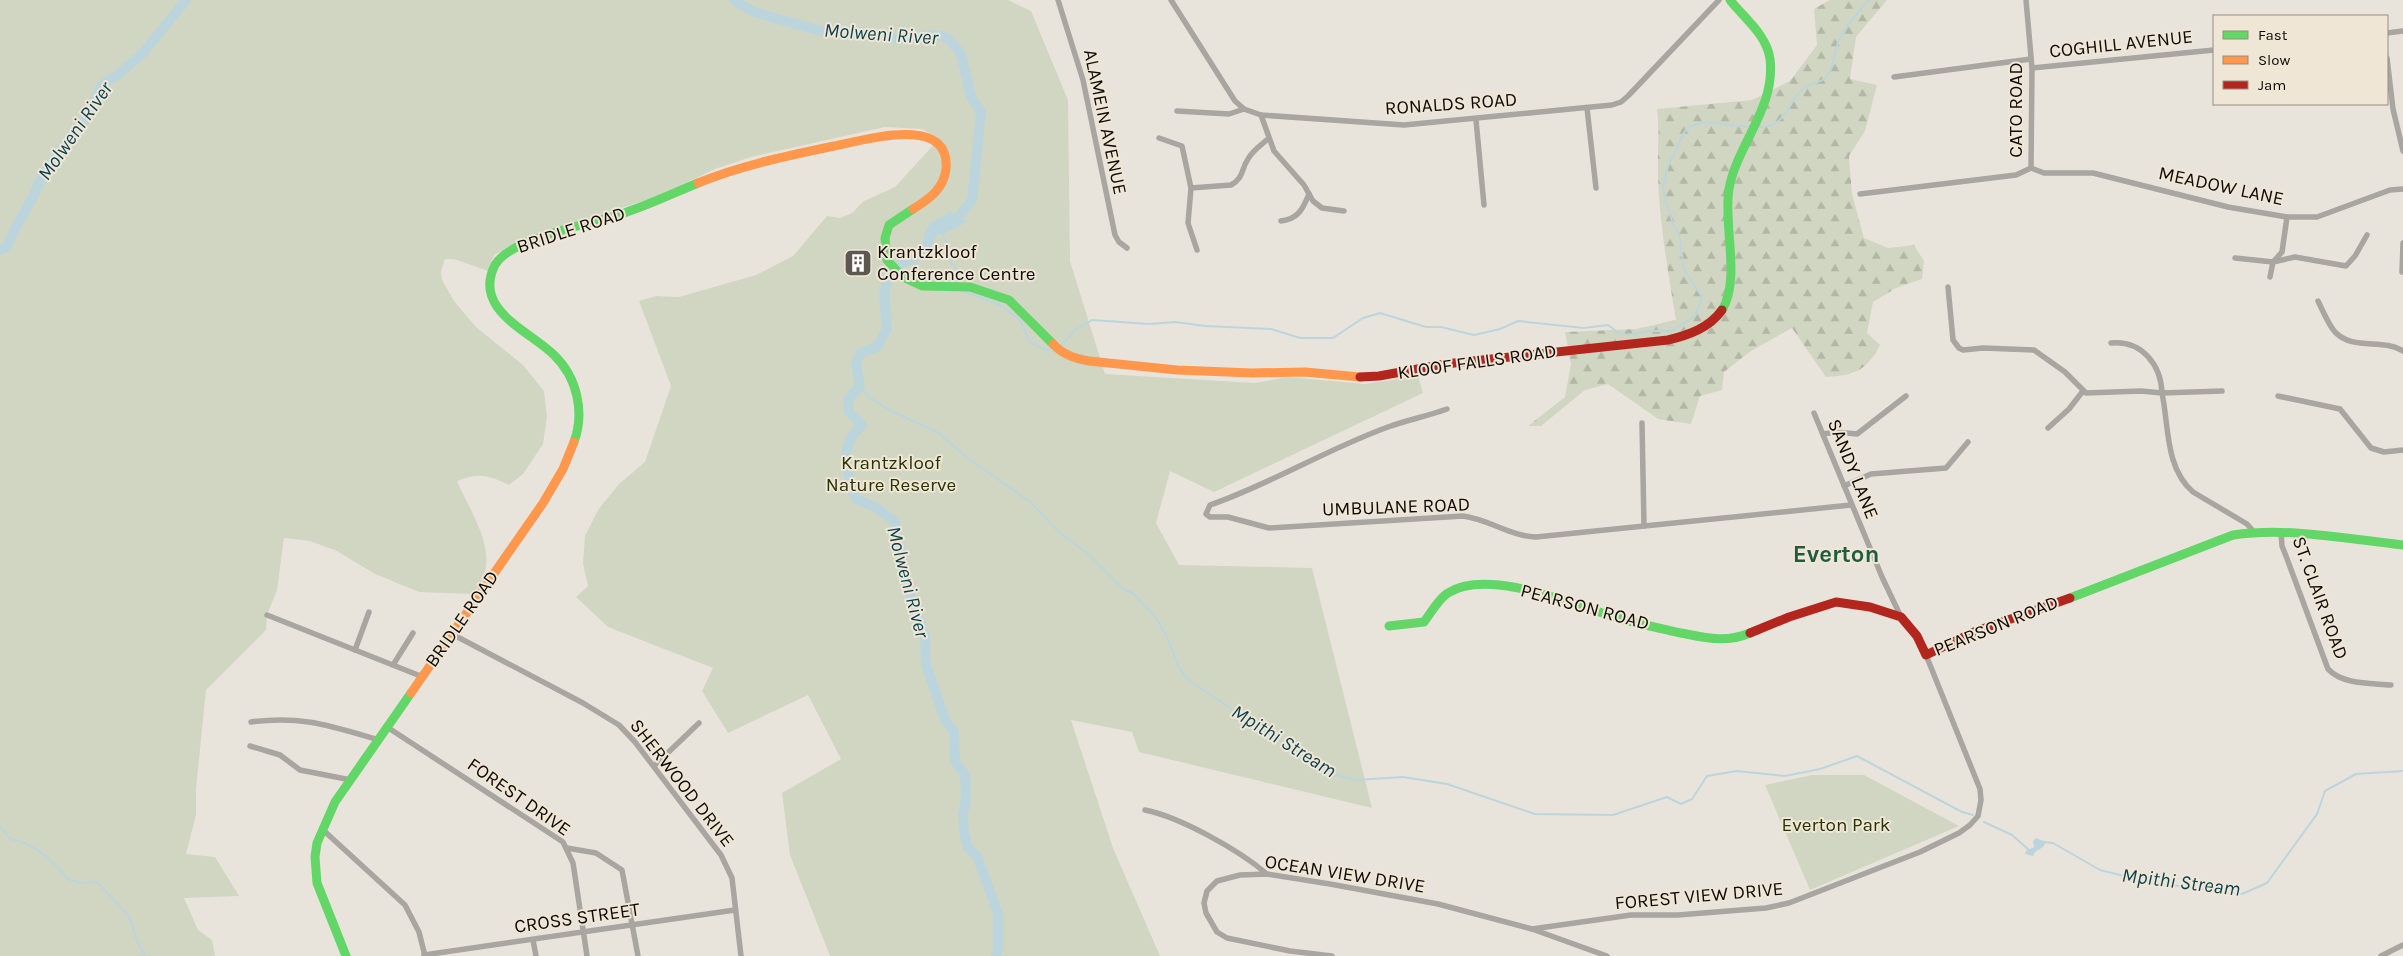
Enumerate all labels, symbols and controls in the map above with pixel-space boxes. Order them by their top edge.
legend [2213,15,2388,105]
water label: Molweni River [823,19,940,50]
street label: COGHILL AVENUE [2048,26,2194,62]
text: Fast [2258,26,2288,44]
street label: ALAMEIN AVENUE [1079,47,1131,197]
text: Slow [2258,51,2290,69]
street label: CATO ROAD [2005,62,2027,158]
text: Jam [2258,76,2286,94]
water label: Molweni River [33,77,118,185]
street label: RONALDS ROAD [1384,88,1518,120]
street label: MEADOW LANE [2156,162,2286,210]
street label: BRIDLE ROAD [514,202,628,258]
place label: Krantzkloof Conference Centre [877,241,1036,285]
building icon: Krantzkloof Conference Centre [843,248,873,278]
street label: KLOOF FALLS ROAD [1396,340,1558,384]
street label: SANDY LANE [1823,416,1883,522]
park label: Krantzkloof Nature Reserve [826,452,956,496]
street label: UMBULANE ROAD [1322,493,1470,521]
water label: Molweni River [882,524,934,641]
street label: ST. CLAIR ROAD [2288,534,2352,662]
district label: Everton [1793,540,1879,568]
street label: BRIDLE ROAD [421,567,503,671]
street label: PEARSON ROAD [1518,579,1652,635]
street label: PEARSON ROAD [1931,591,2061,661]
water label: Mpithi Stream [1227,700,1341,782]
street label: SHERWOOD DRIVE [625,715,739,851]
street label: FOREST DRIVE [463,753,575,841]
park label: Everton Park [1782,814,1891,836]
street label: OCEAN VIEW DRIVE [1263,850,1427,898]
water label: Mpithi Stream [2120,863,2242,901]
street label: FOREST VIEW DRIVE [1614,878,1784,914]
street label: CROSS STREET [513,898,642,938]

